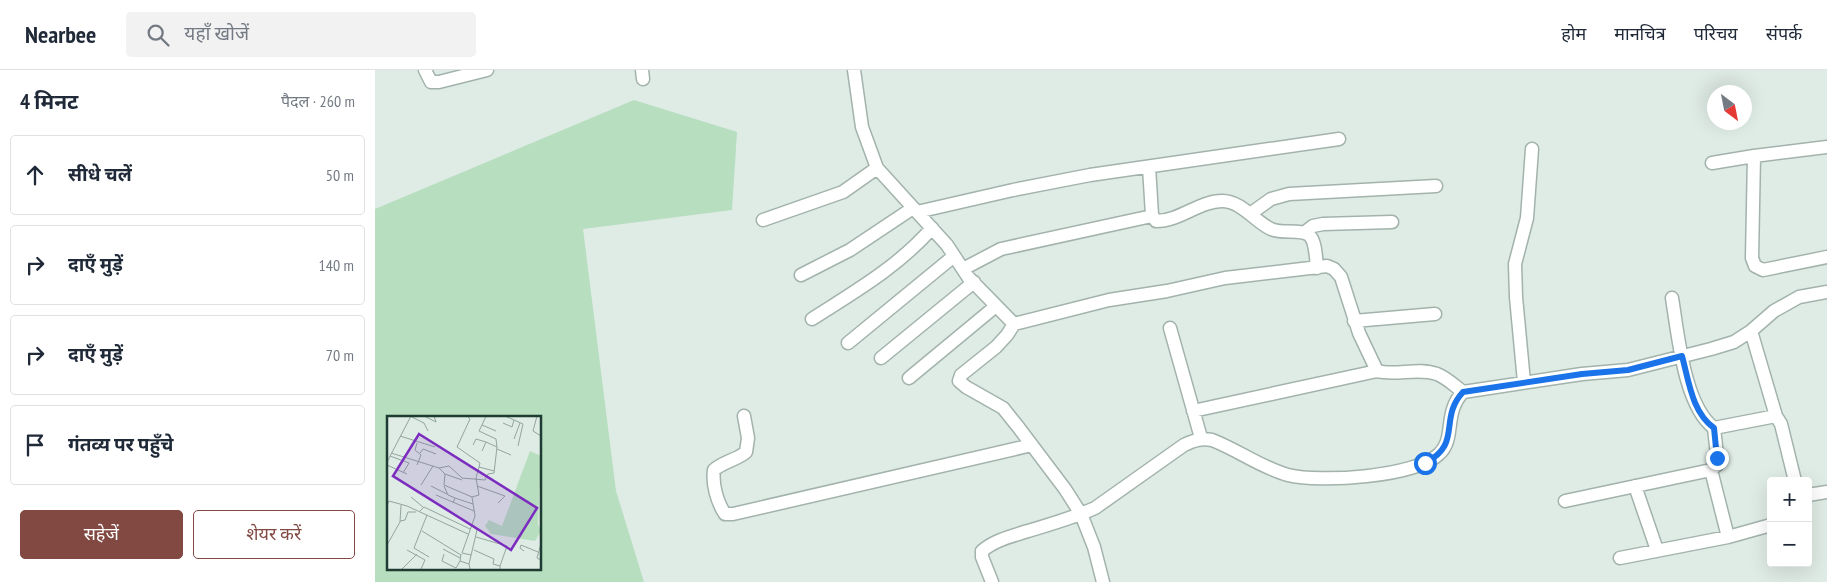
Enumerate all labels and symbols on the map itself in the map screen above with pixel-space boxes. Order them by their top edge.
north arrow [1707,85,1752,130]
inset map [387,416,541,570]
route end [1706,447,1729,470]
route start [1414,452,1437,475]

